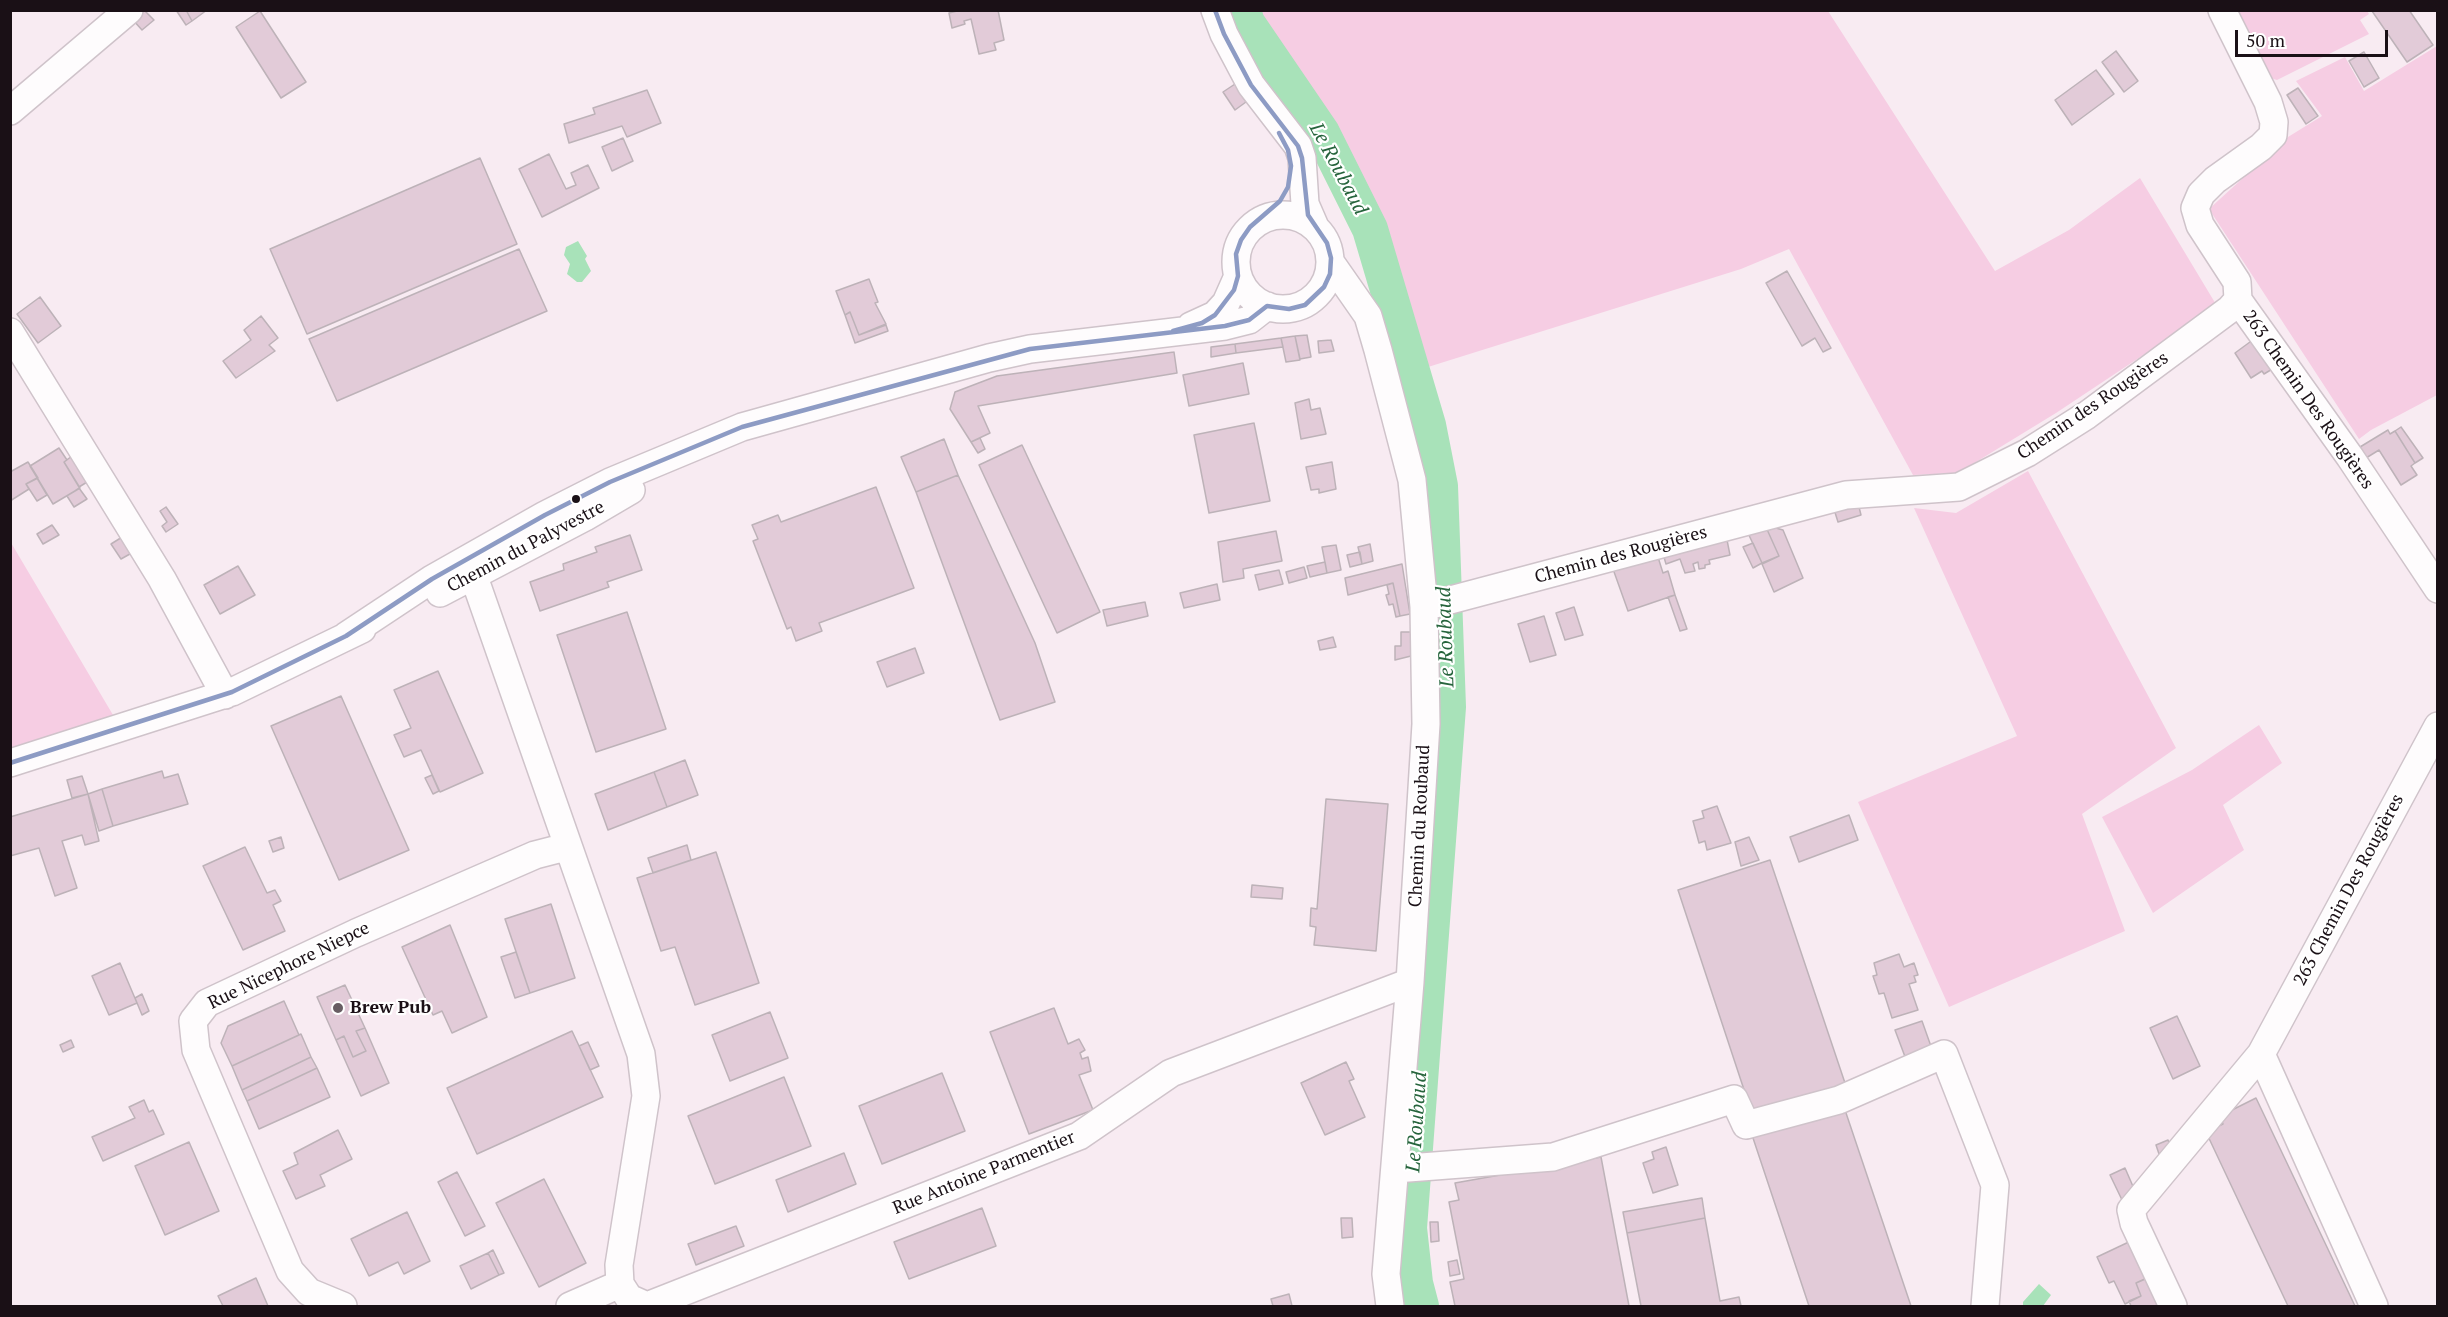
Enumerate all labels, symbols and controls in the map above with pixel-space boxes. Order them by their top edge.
scale bar [2238,18,2391,56]
text: 50 m [2246,28,2285,52]
water label: Le Roubaud [1304,119,1372,219]
street label: 263 Chemin Des Rougières [2238,306,2378,494]
street label: Chemin des Rougières [2013,347,2173,465]
unlabelled marker [570,493,582,505]
street label: Chemin du Palyvestre [444,496,608,598]
street label: Chemin des Rougières [1532,522,1710,588]
water label: Le Roubaud [1432,586,1460,688]
street label: Chemin du Roubaud [1405,744,1435,908]
street label: 263 Chemin Des Rougières [2289,791,2409,989]
street label: Rue Nicephore Niepce [205,918,373,1014]
place label: Brew Pub [350,997,431,1019]
marker: Brew Pub [331,1001,345,1015]
water label: Le Roubaud [1402,1071,1432,1173]
street label: Rue Antoine Parmentier [890,1127,1078,1219]

